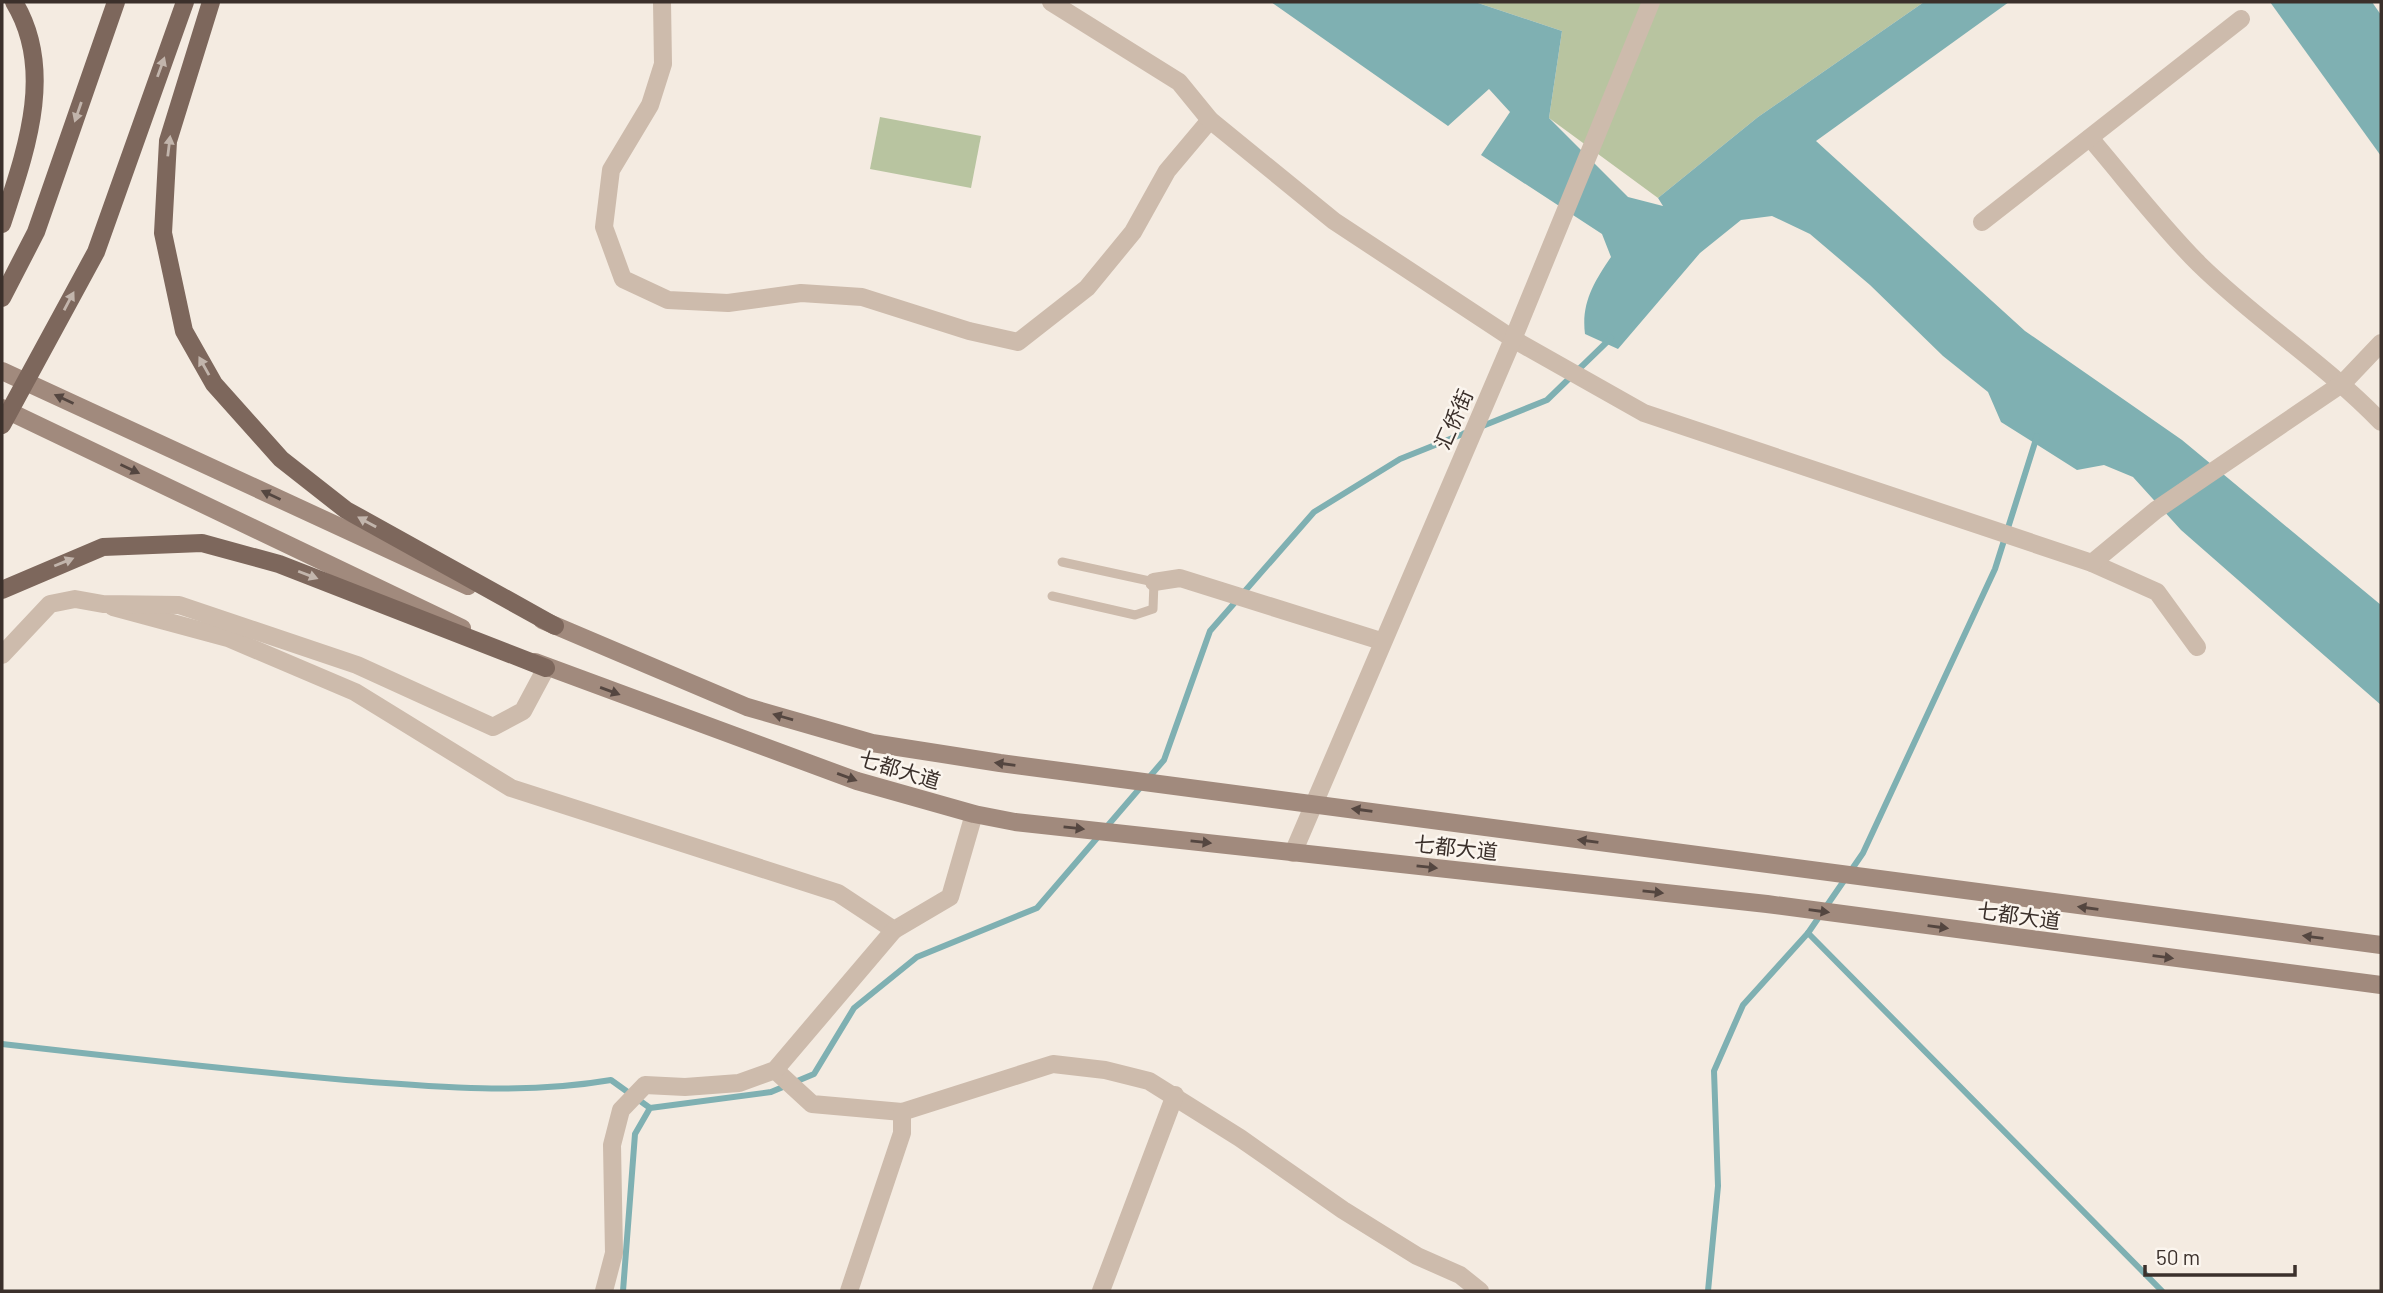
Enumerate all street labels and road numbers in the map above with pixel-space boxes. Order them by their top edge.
street label: 汇侨街 [1429,385,1477,453]
street label: 七都大道 [856,745,944,793]
street label: 七都大道 [1413,830,1499,864]
street label: 七都大道 [1976,897,2062,933]

